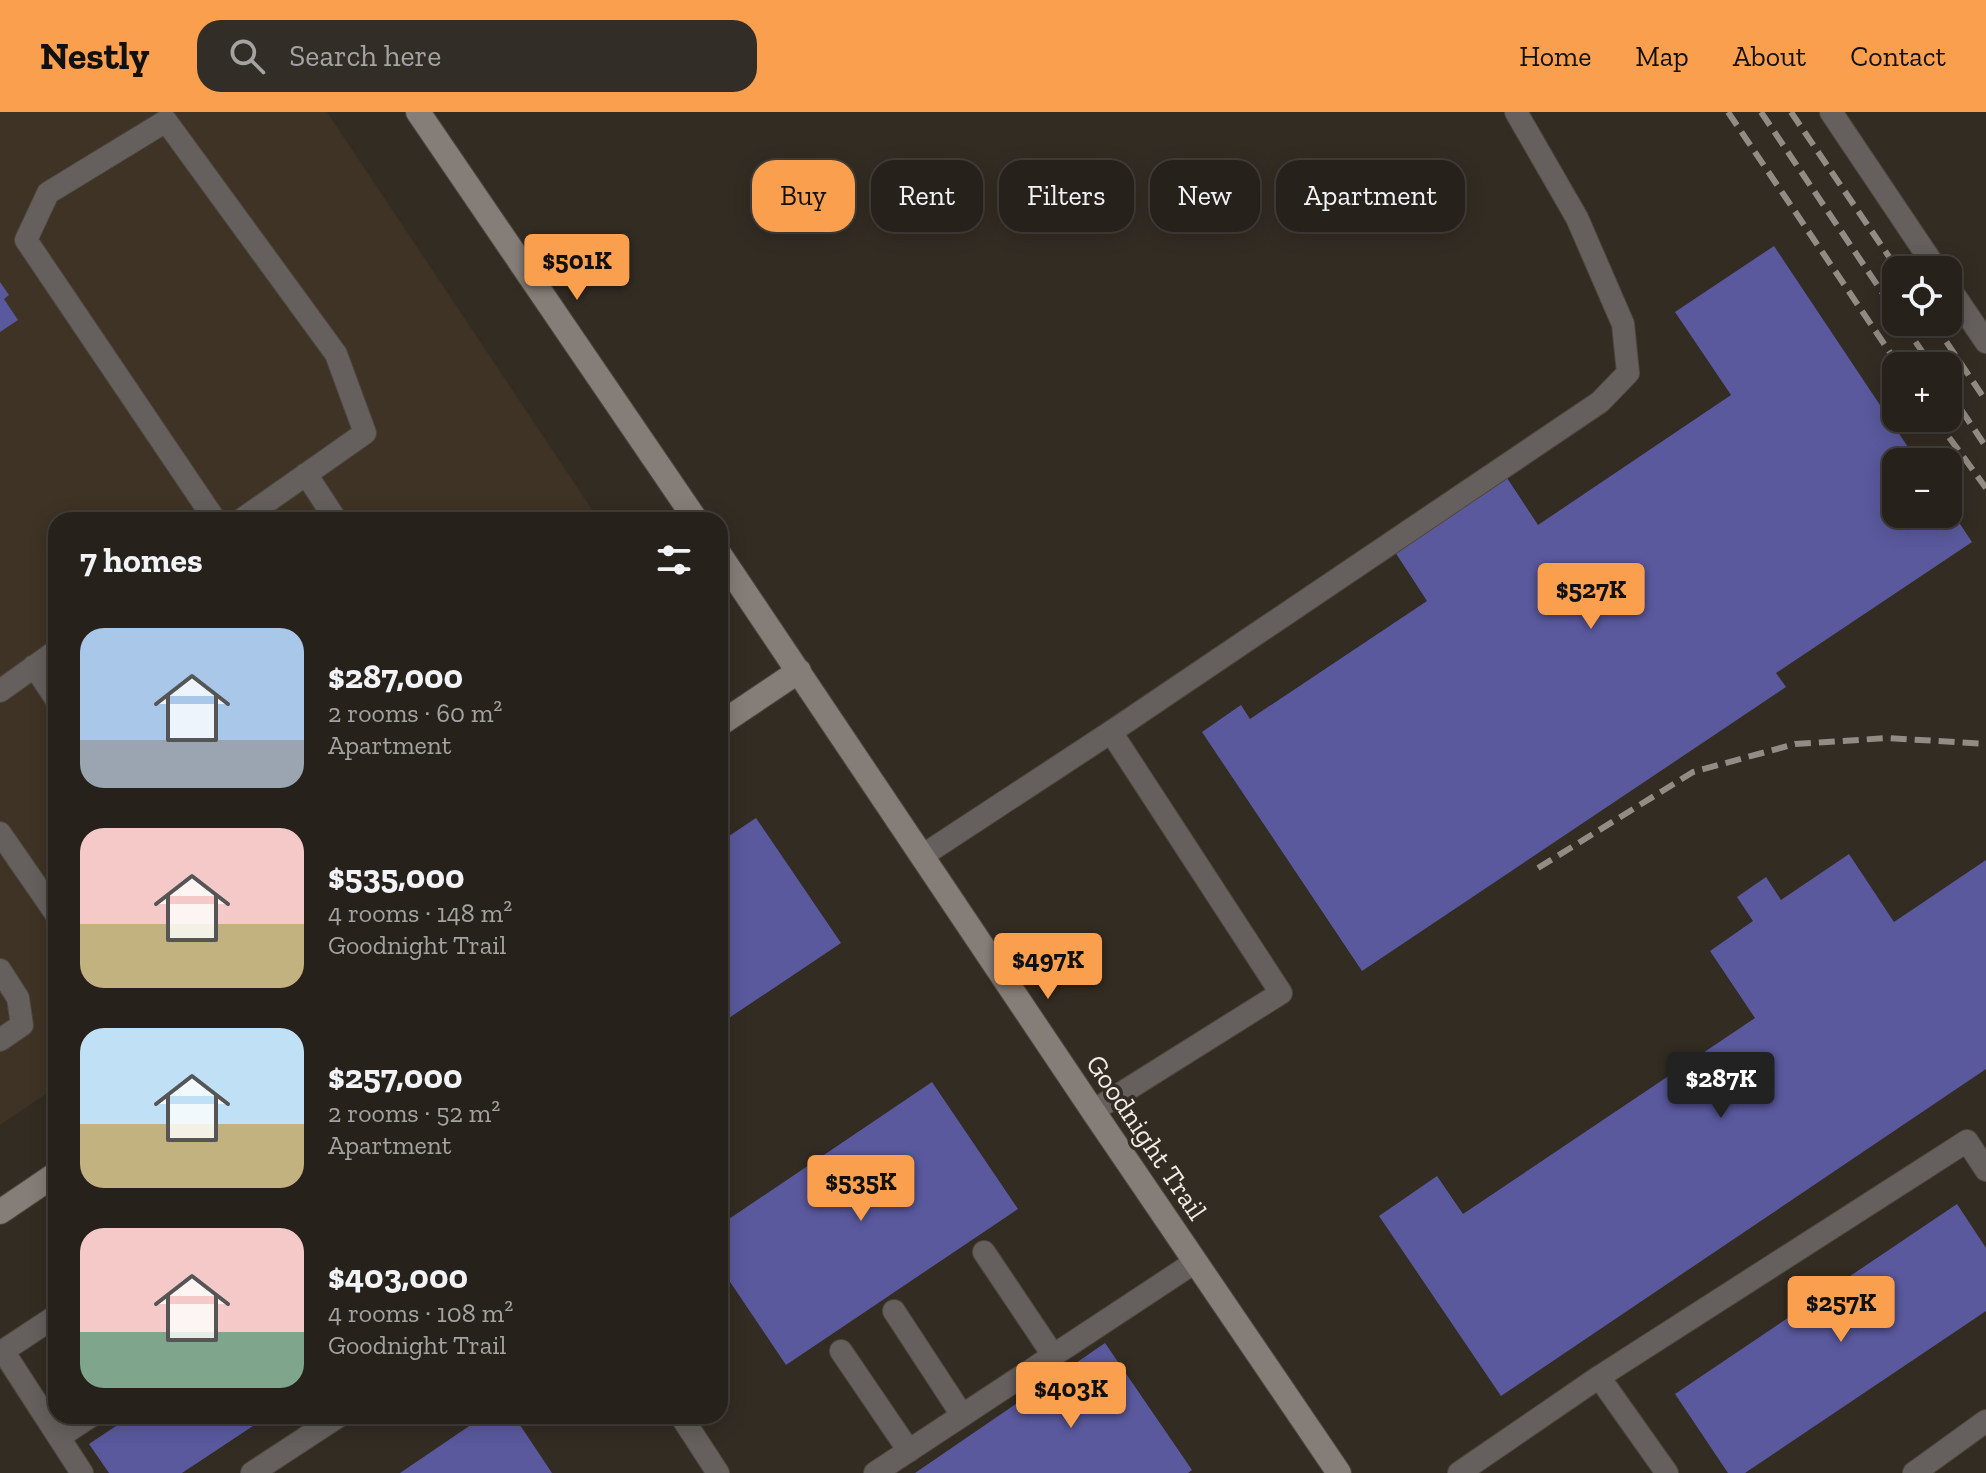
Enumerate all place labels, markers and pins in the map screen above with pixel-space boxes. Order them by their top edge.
pin: $501K [521,234,633,302]
pin: $527K [1535,563,1647,631]
pin: $497K [992,933,1104,1001]
pin: $287K [1665,1052,1777,1120]
pin: $535K [805,1155,917,1223]
pin: $257K [1785,1276,1897,1344]
pin: $403K [1015,1362,1127,1430]

